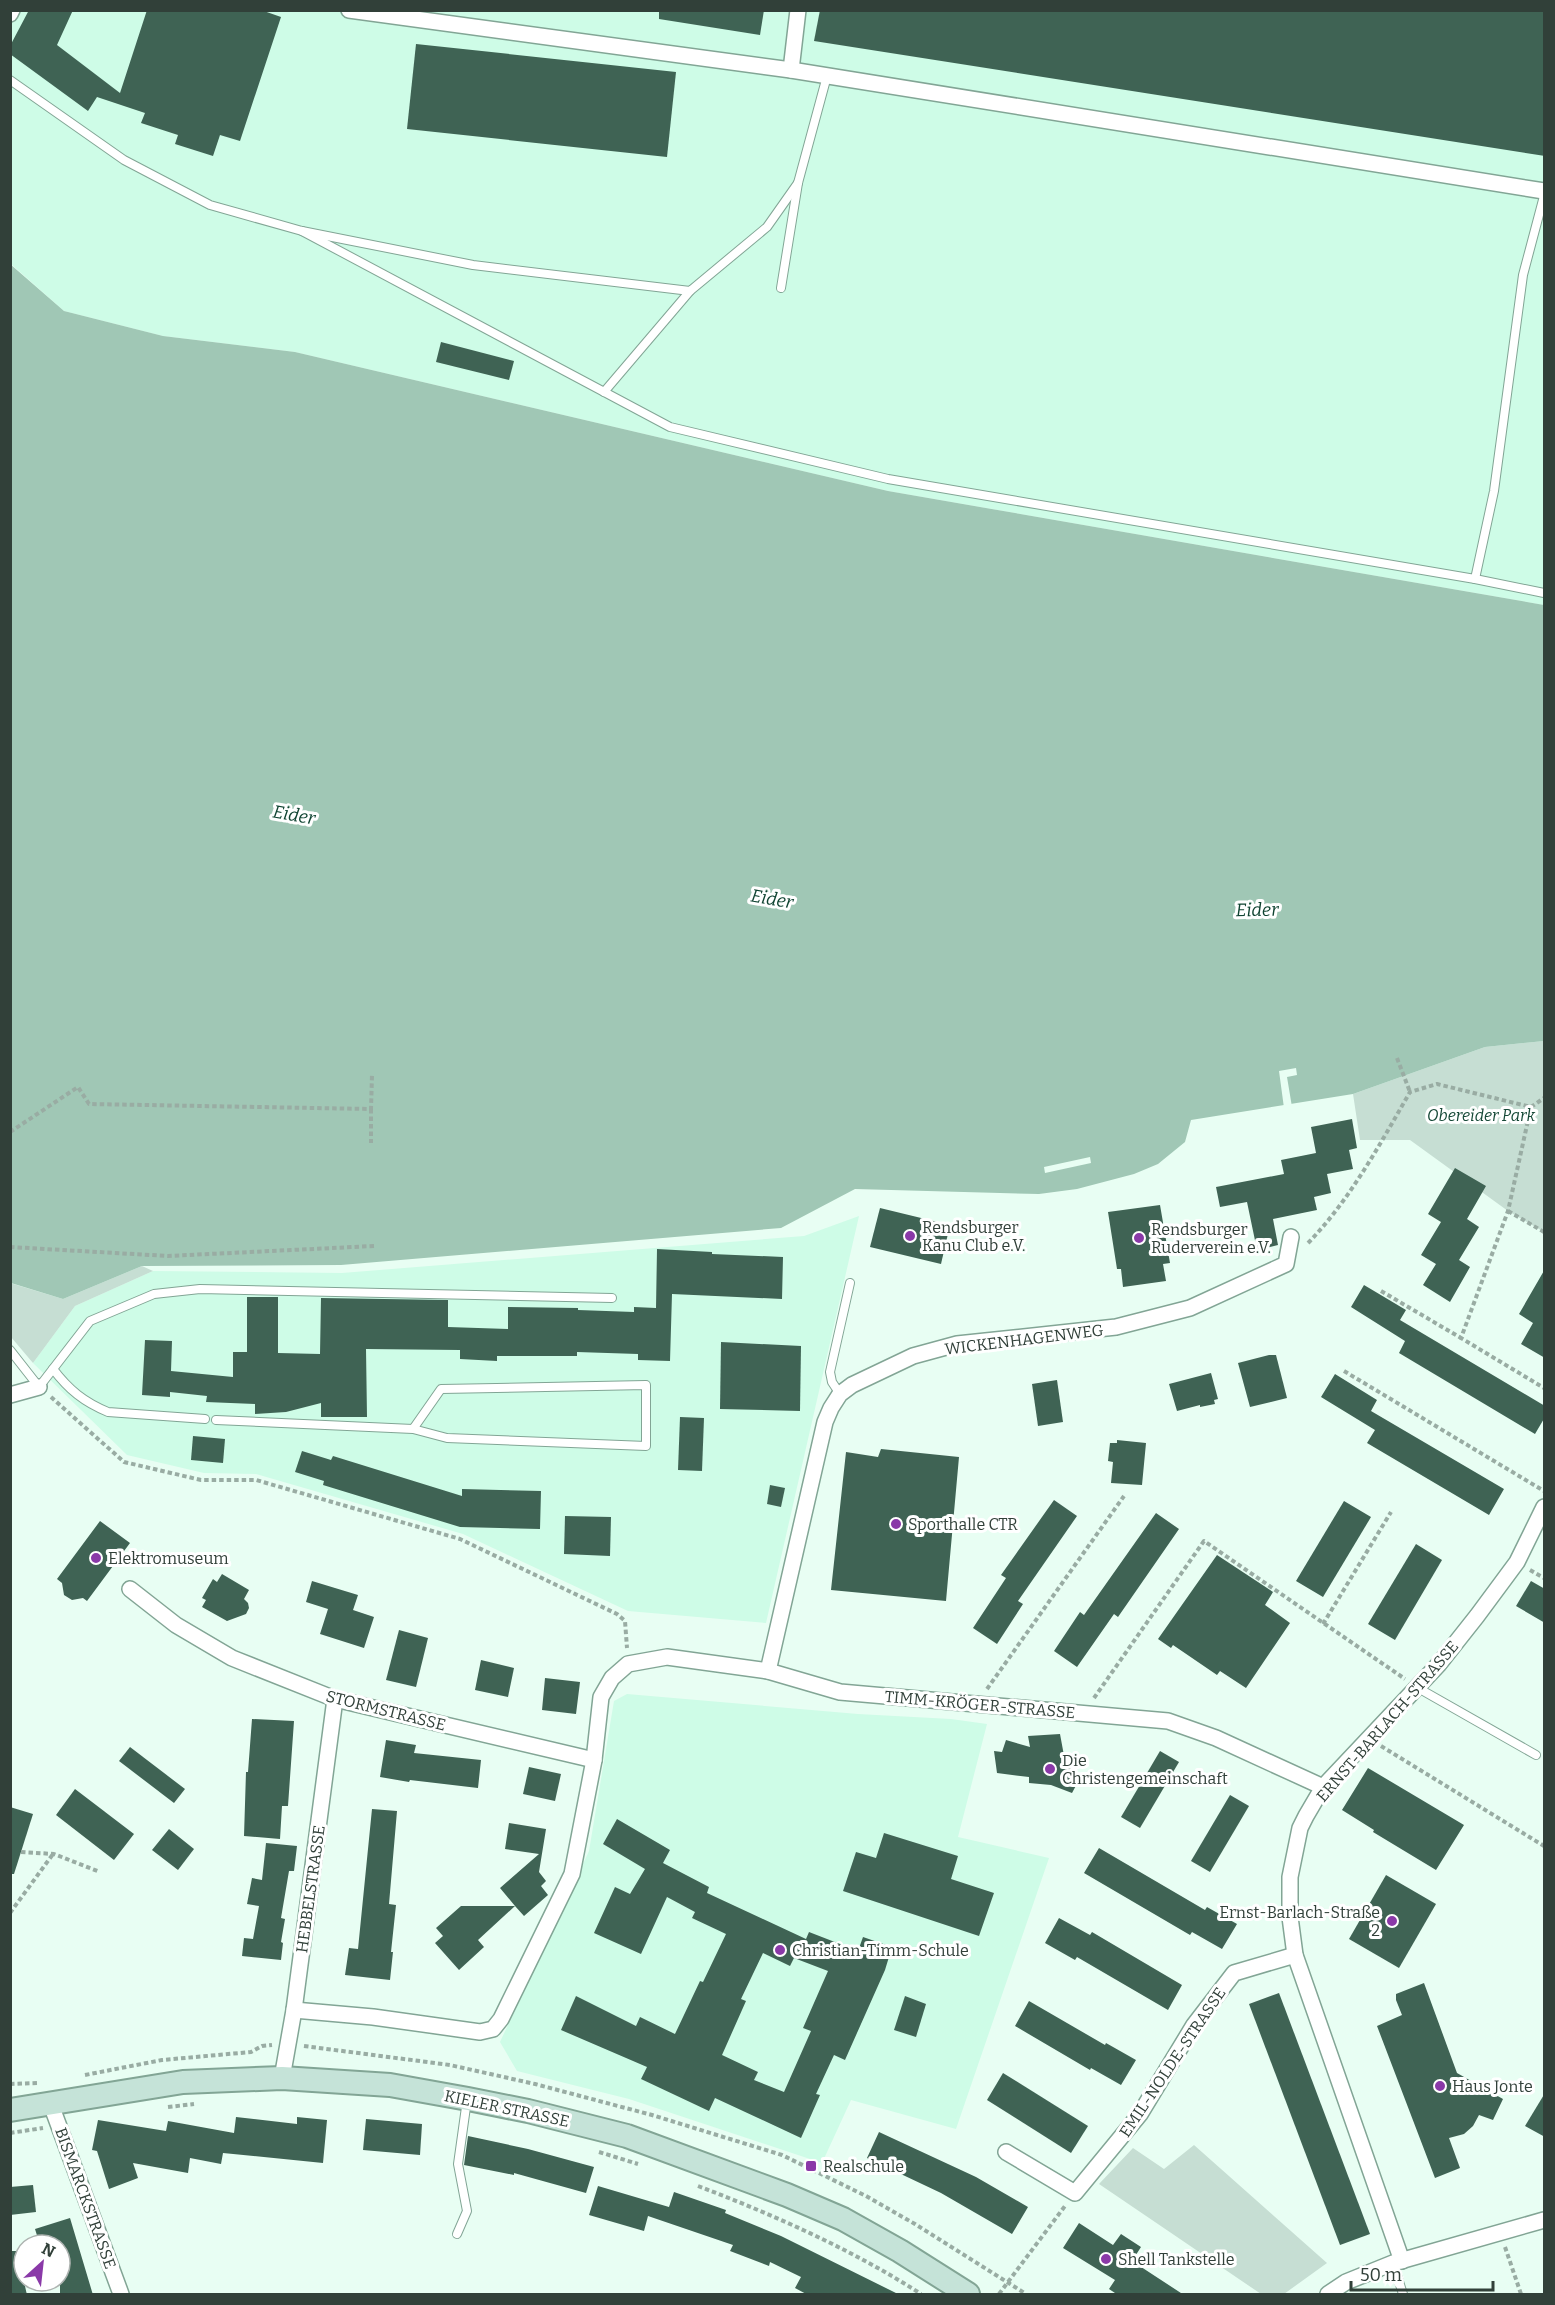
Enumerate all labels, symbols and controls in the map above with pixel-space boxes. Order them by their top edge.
water label: Eider [271,800,318,830]
water label: Eider [749,884,796,914]
water label: Eider [1235,899,1279,921]
park label: Obereider Park [1427,1106,1535,1125]
place label: Rendsburger Kanu Club e.V. [922,1218,1025,1255]
place label: Rendsburger Ruderverein e.V. [1151,1220,1271,1257]
marker: Rendsburger Kanu Club e.V. [903,1229,917,1243]
marker: Rendsburger Ruderverein e.V. [1132,1231,1146,1245]
street label: WICKENHAGENWEG [944,1320,1105,1359]
place label: Sporthalle CTR [908,1515,1018,1534]
marker: Sporthalle CTR [889,1517,903,1531]
place label: Elektromuseum [108,1549,229,1568]
marker: Elektromuseum [89,1551,103,1565]
street label: ERNST-BARLACH-STRASSE [1312,1637,1462,1806]
street label: STORMSTRASSE [324,1686,448,1735]
street label: TIMM-KRÖGER-STRASSE [884,1687,1076,1722]
place label: Die Christengemeinschaft [1062,1751,1228,1788]
marker: Die Christengemeinschaft [1043,1762,1057,1776]
street label: HEBBELSTRASSE [292,1824,329,1954]
place label: Ernst-Barlach-Straße 2 [1219,1903,1380,1940]
marker: Ernst-Barlach-Straße 2 [1385,1914,1399,1928]
place label: Christian-Timm-Schule [792,1941,969,1960]
marker: Christian-Timm-Schule [773,1943,787,1957]
street label: EMIL-NOLDE-STRASSE [1115,1984,1230,2141]
place label: Haus Jonte [1452,2077,1533,2096]
marker: Haus Jonte [1433,2079,1447,2093]
street label: KIELER STRASSE [443,2086,571,2131]
street label: BISMARCKSTRASSE [51,2125,120,2271]
place label: Realschule [823,2157,904,2176]
marker: Realschule [804,2159,818,2173]
north arrow [12,2233,72,2293]
text: N [39,2239,58,2261]
place label: Shell Tankstelle [1118,2250,1235,2269]
marker: Shell Tankstelle [1099,2252,1113,2266]
scale bar [1351,2254,1494,2292]
text: 50 m [1360,2264,1402,2286]

